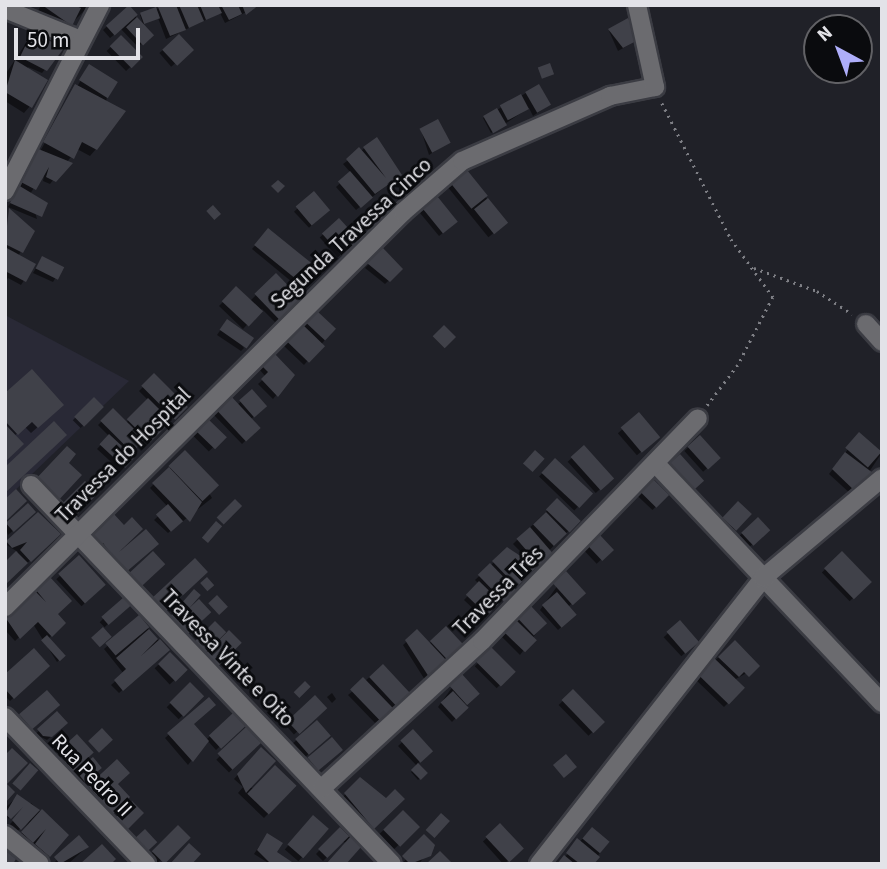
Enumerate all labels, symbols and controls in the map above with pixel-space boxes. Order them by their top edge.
scale bar [18,14,144,58]
north arrow [803,14,873,84]
text: N [812,20,839,49]
text: 50 m [27,25,69,55]
street label: Segunda Travessa Cinco [265,152,437,314]
street label: Travessa do Hospital [50,382,196,528]
street label: Travessa Três [448,541,548,641]
street label: Travessa Vinte e Oito [156,584,300,732]
street label: Rua Pedro II [46,728,138,822]

